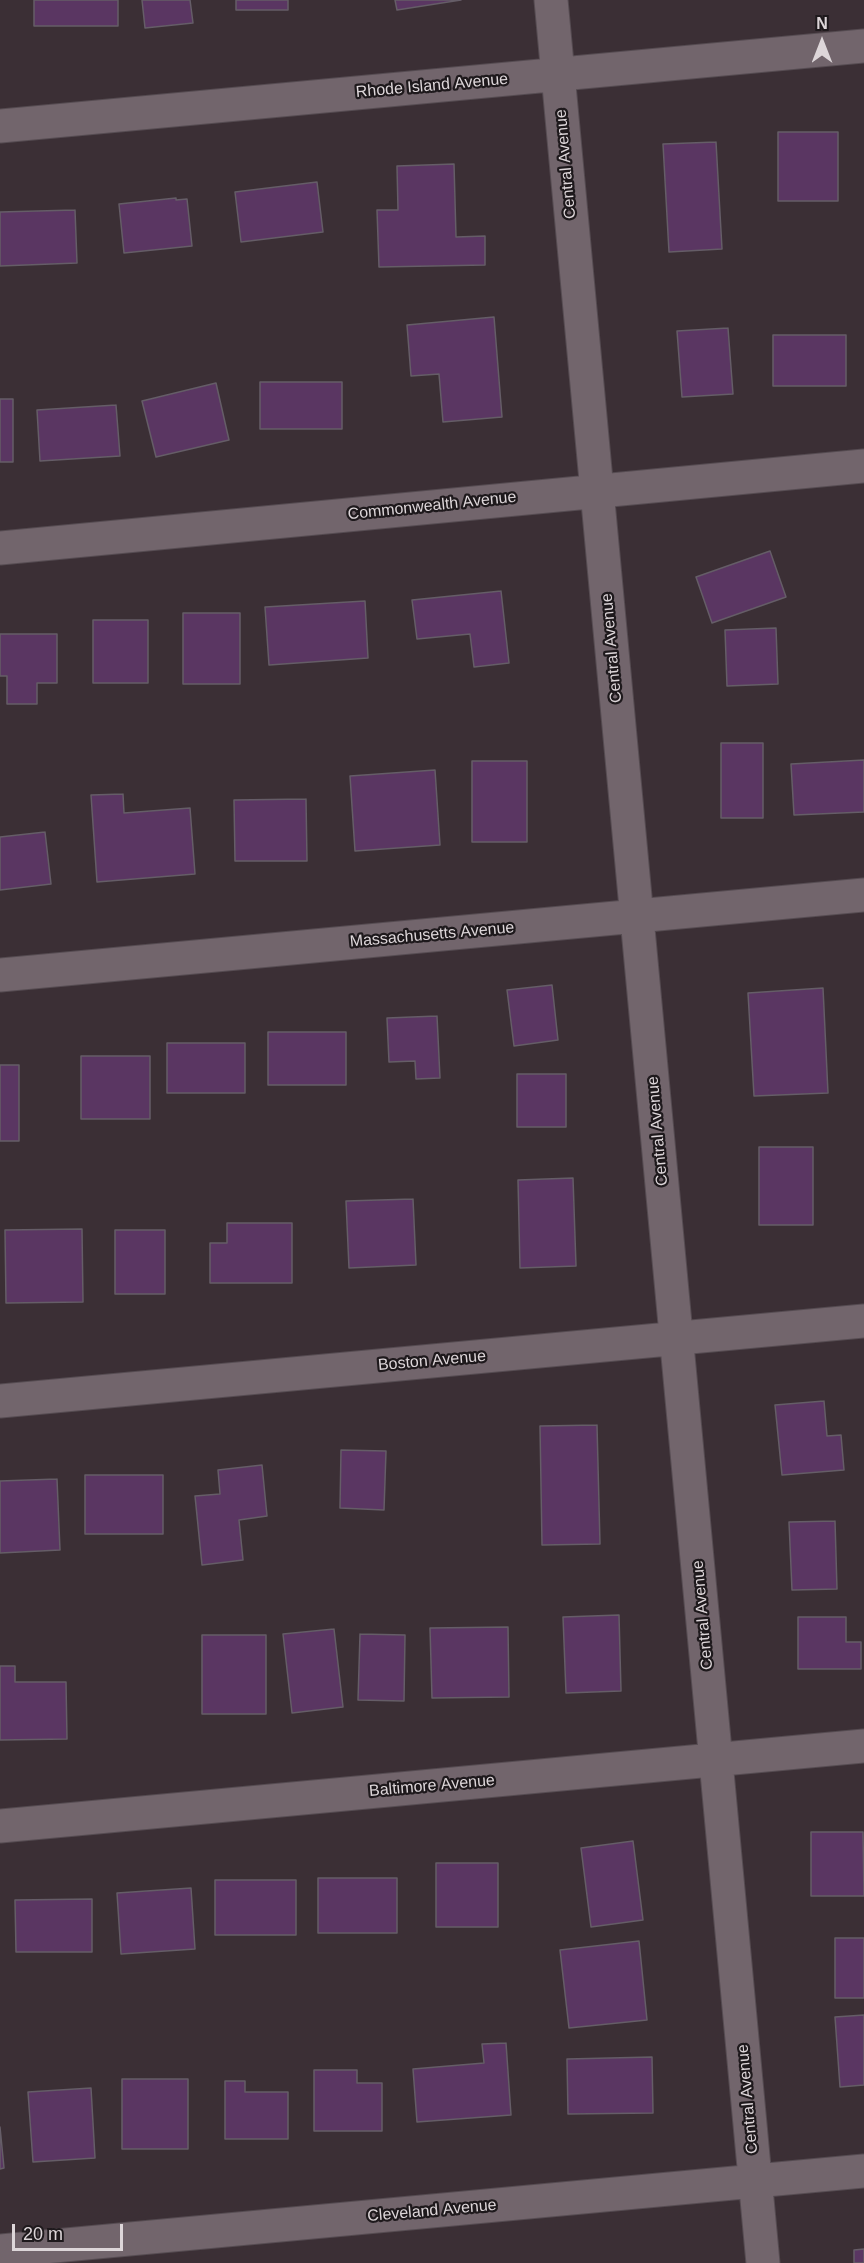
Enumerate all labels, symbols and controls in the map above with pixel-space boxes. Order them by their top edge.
north arrow [792,12,852,72]
text: N [816,15,828,32]
street label: Rhode Island Avenue [355,70,509,102]
street label: Central Avenue [552,108,580,220]
street label: Commonwealth Avenue [347,488,517,524]
street label: Central Avenue [598,592,626,704]
street label: Massachusetts Avenue [349,918,515,952]
street label: Central Avenue [644,1075,672,1187]
street label: Boston Avenue [377,1347,487,1375]
street label: Central Avenue [689,1559,717,1671]
street label: Baltimore Avenue [368,1771,496,1801]
street label: Central Avenue [734,2043,762,2155]
street label: Cleveland Avenue [367,2196,497,2226]
scale bar [15,2212,126,2250]
text: 20 m [23,2224,63,2244]

